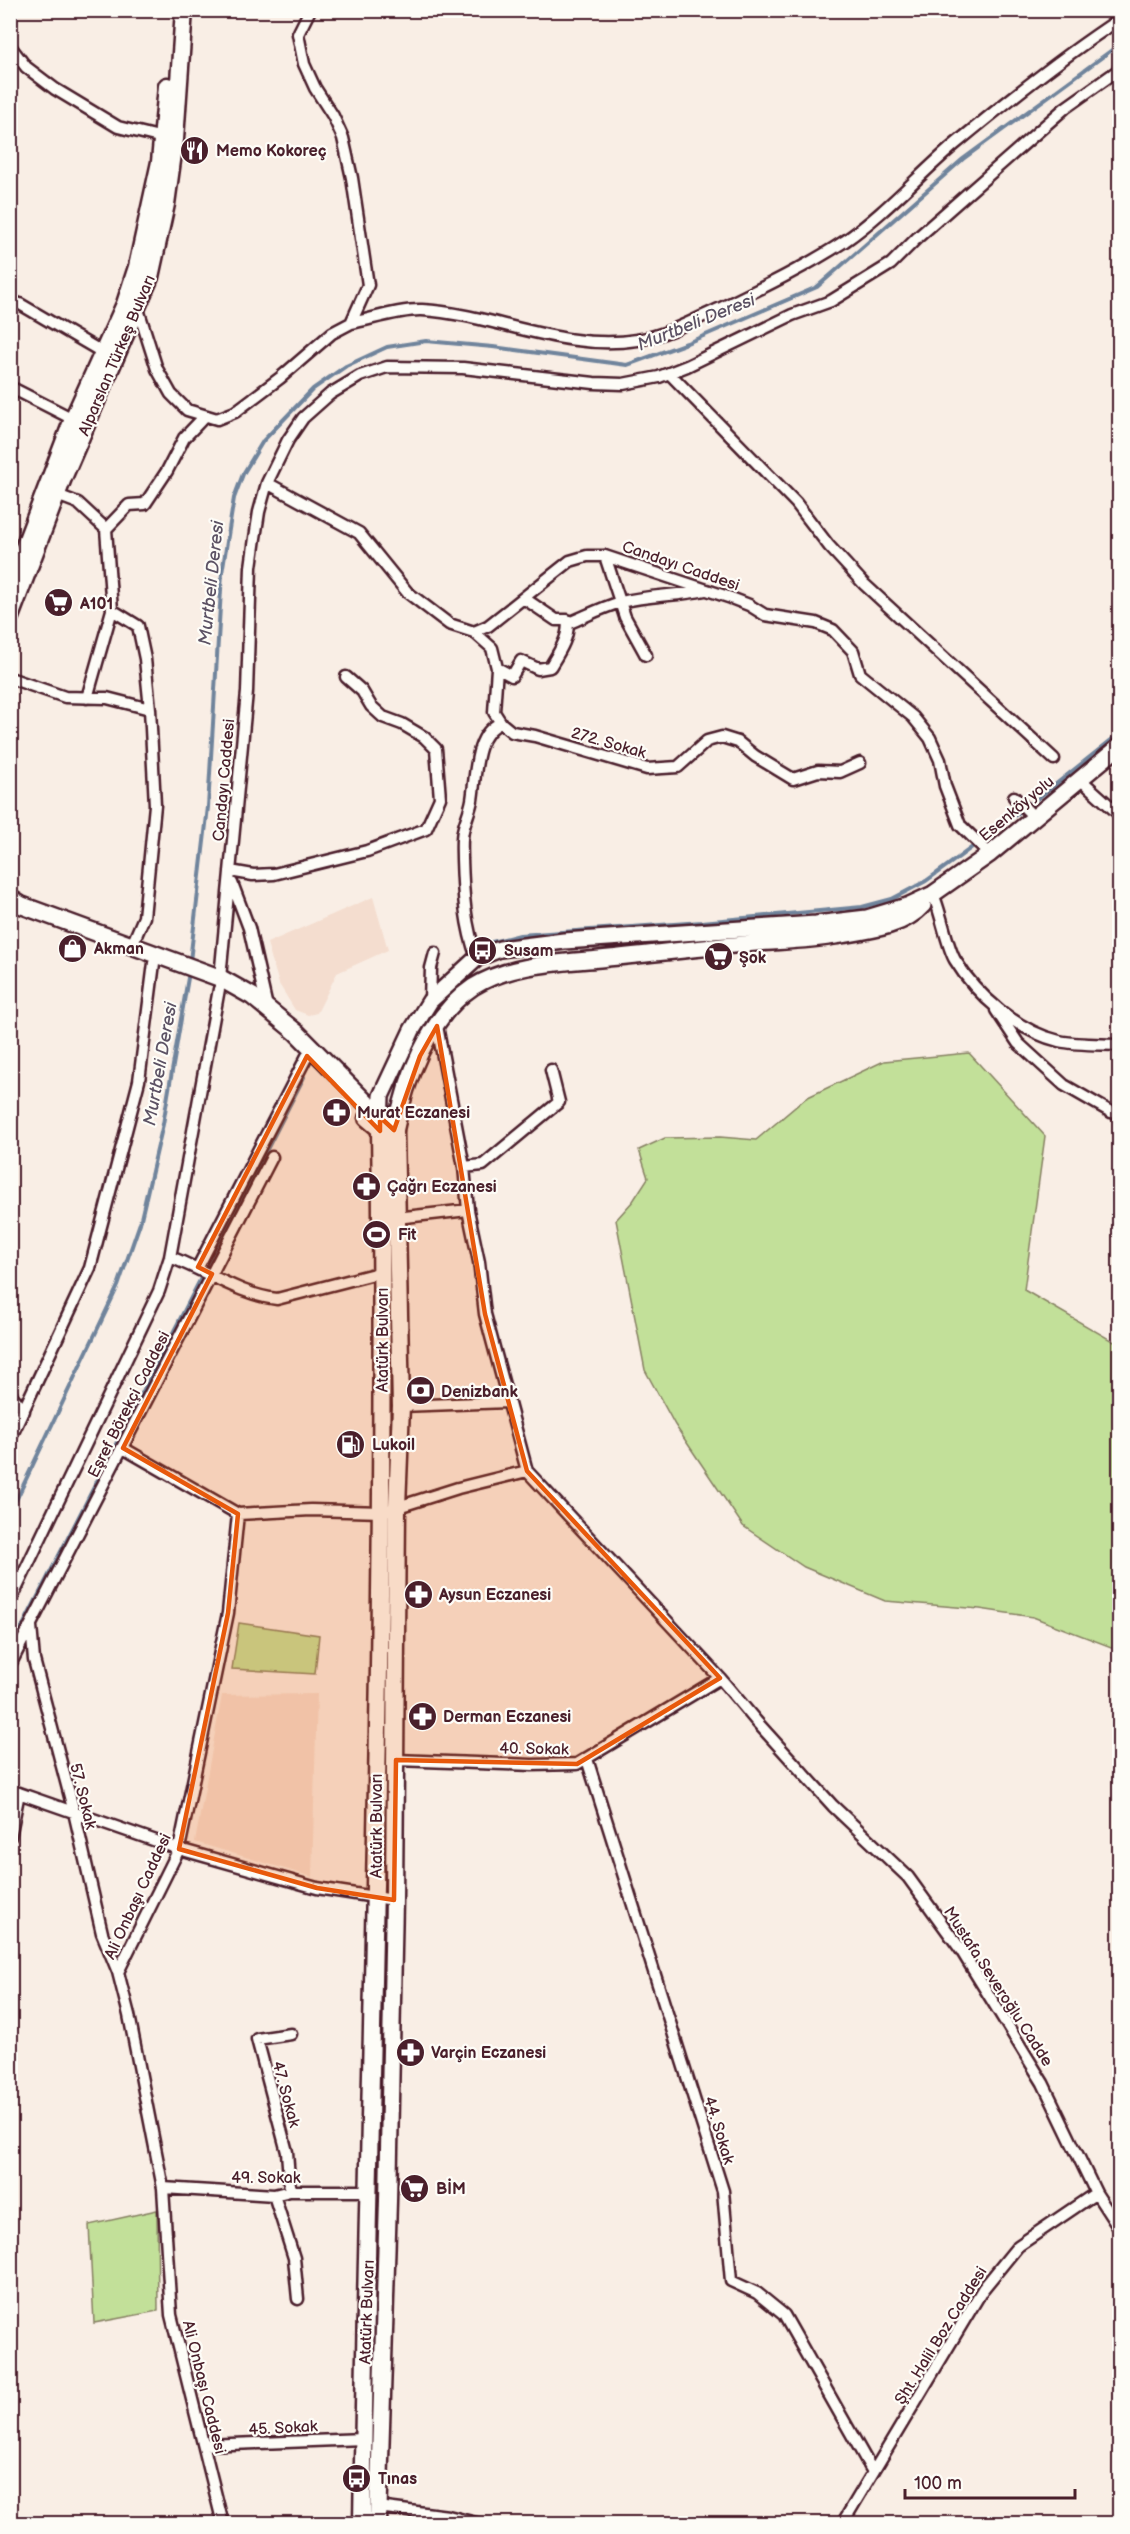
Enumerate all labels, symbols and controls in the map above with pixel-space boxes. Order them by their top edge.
restaurant icon: Memo Kokoreç [179,134,211,166]
place label: Memo Kokoreç [216,142,327,161]
street label: Alparslan Türkeş Bulvarı [75,272,160,439]
water label: Murtbeli Deresi [634,289,759,356]
water label: Murtbeli Deresi [195,519,229,646]
street label: Candayı Caddesi [619,537,742,595]
supermarket icon: A101 [43,587,75,619]
place label: A101 [79,595,113,614]
street label: Candayı Caddesi [210,718,239,842]
street label: 272. Sokak [569,724,648,763]
street label: Esenköy yolu [976,772,1058,846]
shop icon: Akman [57,932,89,964]
bus stop icon: Susam [467,934,499,966]
place label: Akman [93,940,144,959]
supermarket icon: Şok [702,941,734,973]
place label: Susam [504,942,553,961]
place label: Şok [739,949,767,968]
water label: Murtbeli Deresi [139,1000,182,1127]
pharmacy icon: Murat Eczanesi [320,1096,352,1128]
place label: Murat Eczanesi [357,1104,470,1123]
pharmacy icon: Çağrı Eczanesi [350,1170,382,1202]
place label: Çağrı Eczanesi [387,1178,497,1197]
sports icon: Fit [361,1218,393,1250]
place label: Fit [398,1226,417,1245]
street label: Atatürk Bulvarı [374,1288,393,1392]
street label: Eşref Börekçi Caddesi [84,1328,174,1481]
bank icon: Denizbank [404,1375,436,1407]
place label: Denizbank [441,1383,519,1402]
fuel station icon: Lukoil [335,1428,367,1460]
place label: Lukoil [372,1436,415,1455]
pharmacy icon: Aysun Eczanesi [402,1578,434,1610]
place label: Aysun Eczanesi [438,1586,551,1605]
pharmacy icon: Derman Eczanesi [406,1700,438,1732]
place label: Derman Eczanesi [443,1708,571,1727]
street label: 40. Sokak [499,1739,569,1760]
street label: 57. Sokak [65,1761,100,1831]
street label: Atatürk Bulvarı [368,1774,387,1878]
street label: Ali Onbaşı Caddesi [101,1831,176,1963]
street label: Mustafa Severoğlu Cadde [939,1903,1057,2071]
pharmacy icon: Varçin Eczanesi [394,2036,426,2068]
place label: Varçin Eczanesi [431,2044,546,2063]
street label: 47. Sokak [268,2059,304,2130]
street label: 44. Sokak [699,2094,738,2167]
street label: 49. Sokak [231,2169,301,2188]
supermarket icon: BİM [399,2172,431,2204]
place label: BİM [436,2178,466,2199]
street label: Atatürk Bulvarı [356,2259,379,2365]
street label: Şht. Halil Boz Caddesi [891,2263,991,2408]
street label: Ali Onbaşı Caddesi [178,2319,229,2456]
street label: 45. Sokak [248,2417,318,2440]
bus stop icon: Tınas [341,2462,373,2494]
scale bar [905,2462,1074,2500]
place label: Tınas [378,2470,417,2489]
text: 100 m [914,2473,962,2494]

